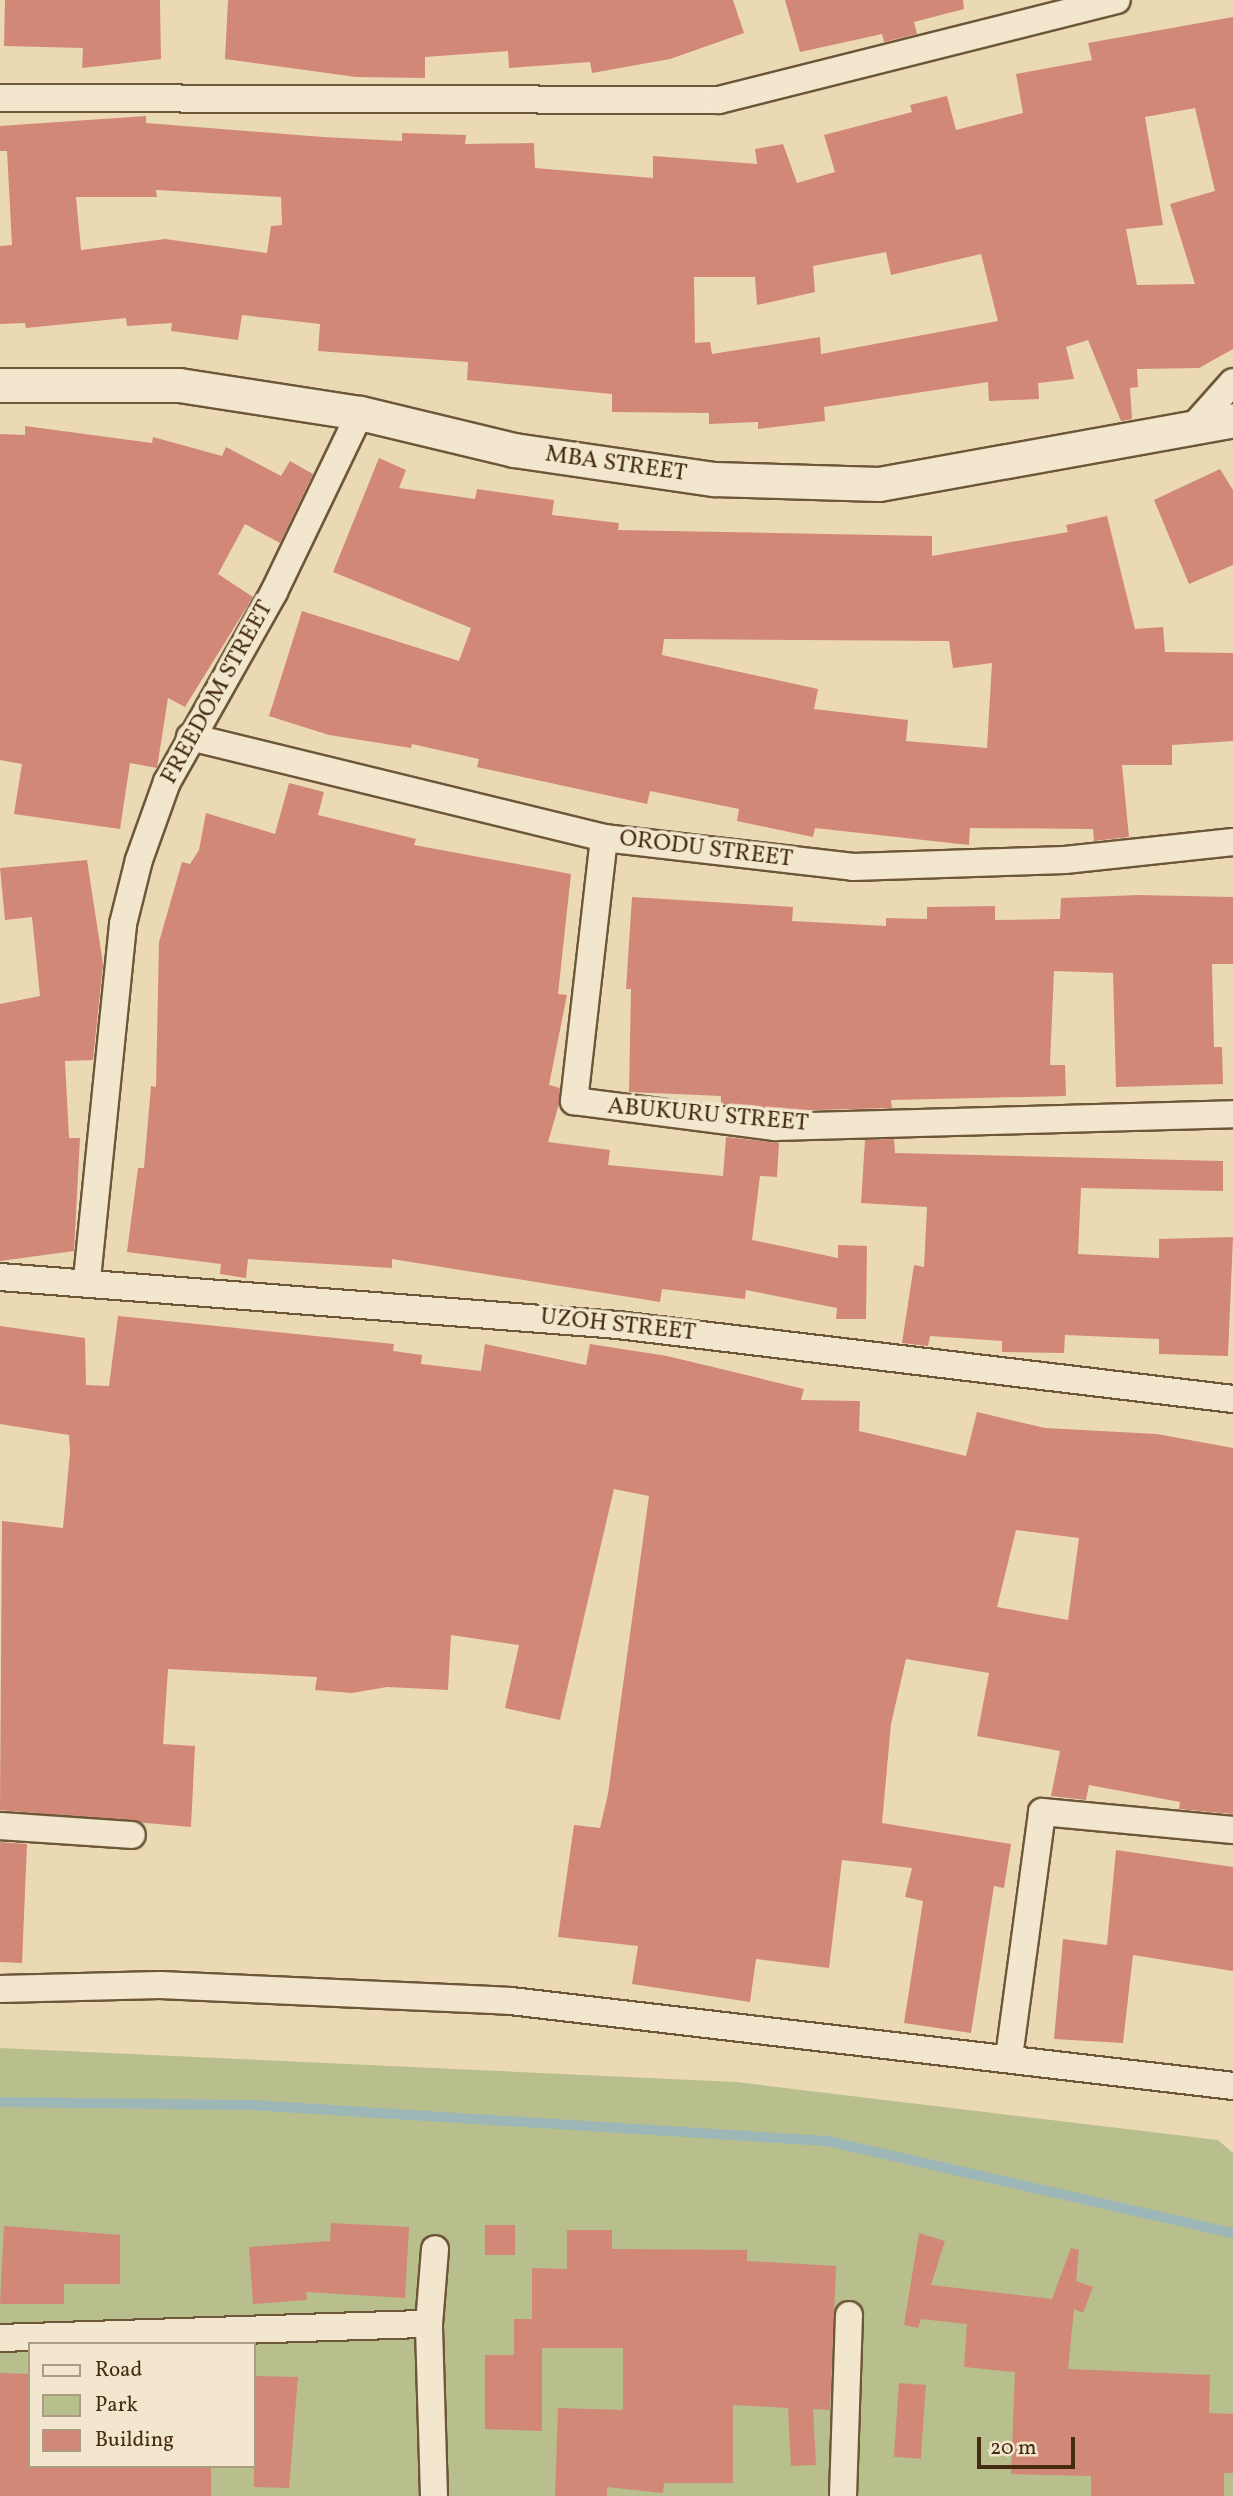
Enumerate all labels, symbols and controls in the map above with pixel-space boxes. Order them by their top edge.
street label: MBA STREET [543,441,689,489]
street label: FREEDOM STREET [156,596,280,790]
street label: ORODU STREET [618,825,794,875]
street label: ABUKURU STREET [606,1093,810,1139]
street label: UZOH STREET [539,1304,697,1348]
legend [28,2342,256,2468]
text: Road [95,2356,142,2385]
text: Park [95,2391,138,2420]
scale bar [981,2422,1079,2466]
text: Building [95,2426,174,2455]
text: 20 m [990,2434,1036,2463]

